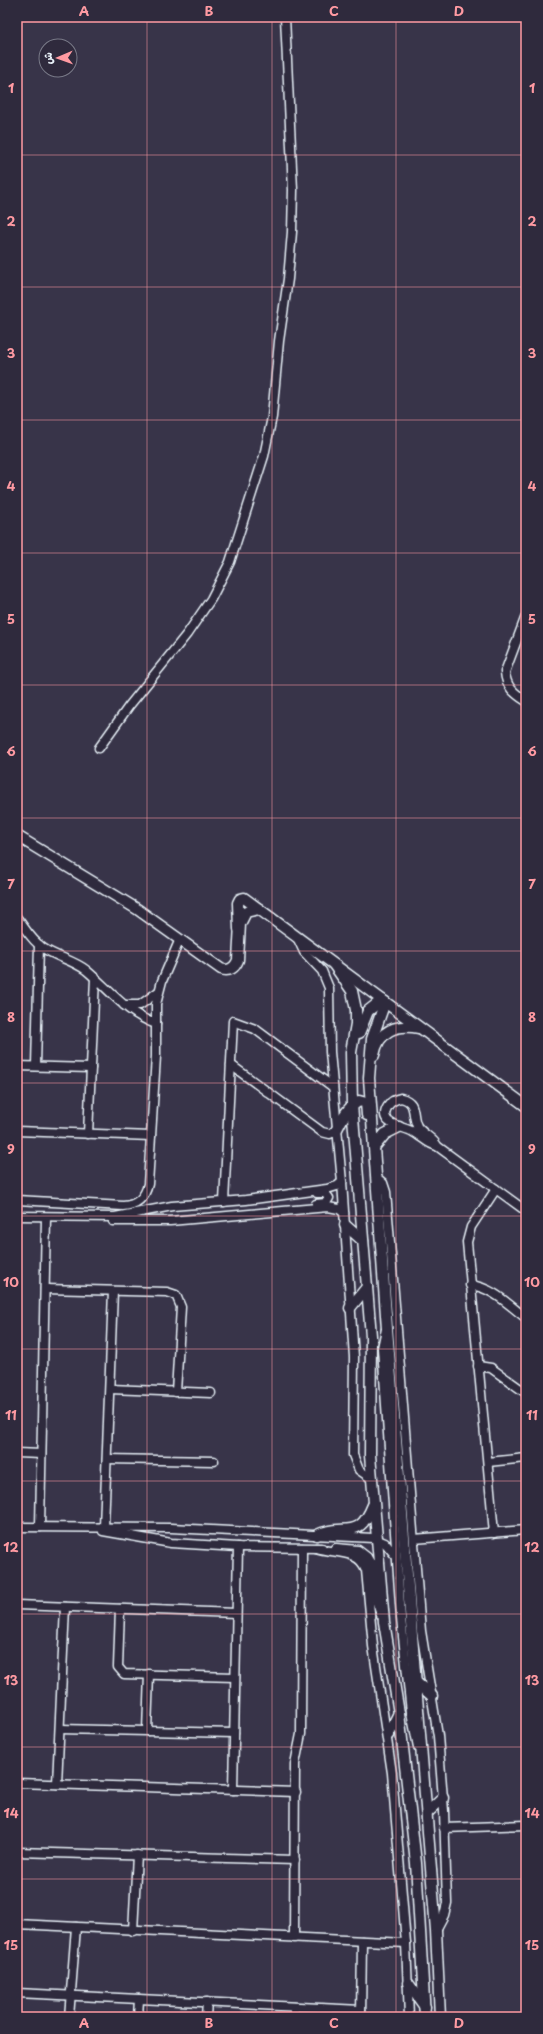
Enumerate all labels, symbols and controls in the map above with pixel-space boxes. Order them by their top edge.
text: A [79,1,89,20]
text: B [205,1,214,20]
text: C [329,1,339,20]
text: D [454,1,464,20]
north arrow [38,38,78,78]
text: ش [39,52,56,65]
text: 1 [8,78,14,97]
text: 1 [529,78,535,97]
text: 2 [6,211,16,230]
text: 2 [527,211,537,230]
text: 3 [7,343,16,362]
text: 3 [528,343,537,362]
text: 4 [7,476,16,495]
text: 4 [528,476,537,495]
text: 5 [7,609,15,628]
text: 5 [528,609,536,628]
text: 6 [6,741,16,760]
text: 6 [527,741,537,760]
text: 7 [7,874,15,893]
text: 7 [528,874,536,893]
text: 8 [7,1007,15,1026]
text: 8 [528,1007,536,1026]
text: 9 [7,1139,15,1158]
text: 9 [528,1139,536,1158]
text: 10 [3,1272,19,1291]
text: 10 [524,1272,540,1291]
text: 11 [5,1405,17,1424]
text: 11 [526,1405,538,1424]
text: 12 [3,1537,19,1556]
text: 12 [524,1537,540,1556]
text: 13 [4,1670,19,1689]
text: 13 [525,1670,540,1689]
text: 14 [3,1803,19,1822]
text: 14 [524,1803,540,1822]
text: 15 [4,1935,18,1954]
text: 15 [525,1935,539,1954]
text: A [79,2013,89,2032]
text: B [205,2013,214,2032]
text: C [329,2013,339,2032]
text: D [454,2013,464,2032]

